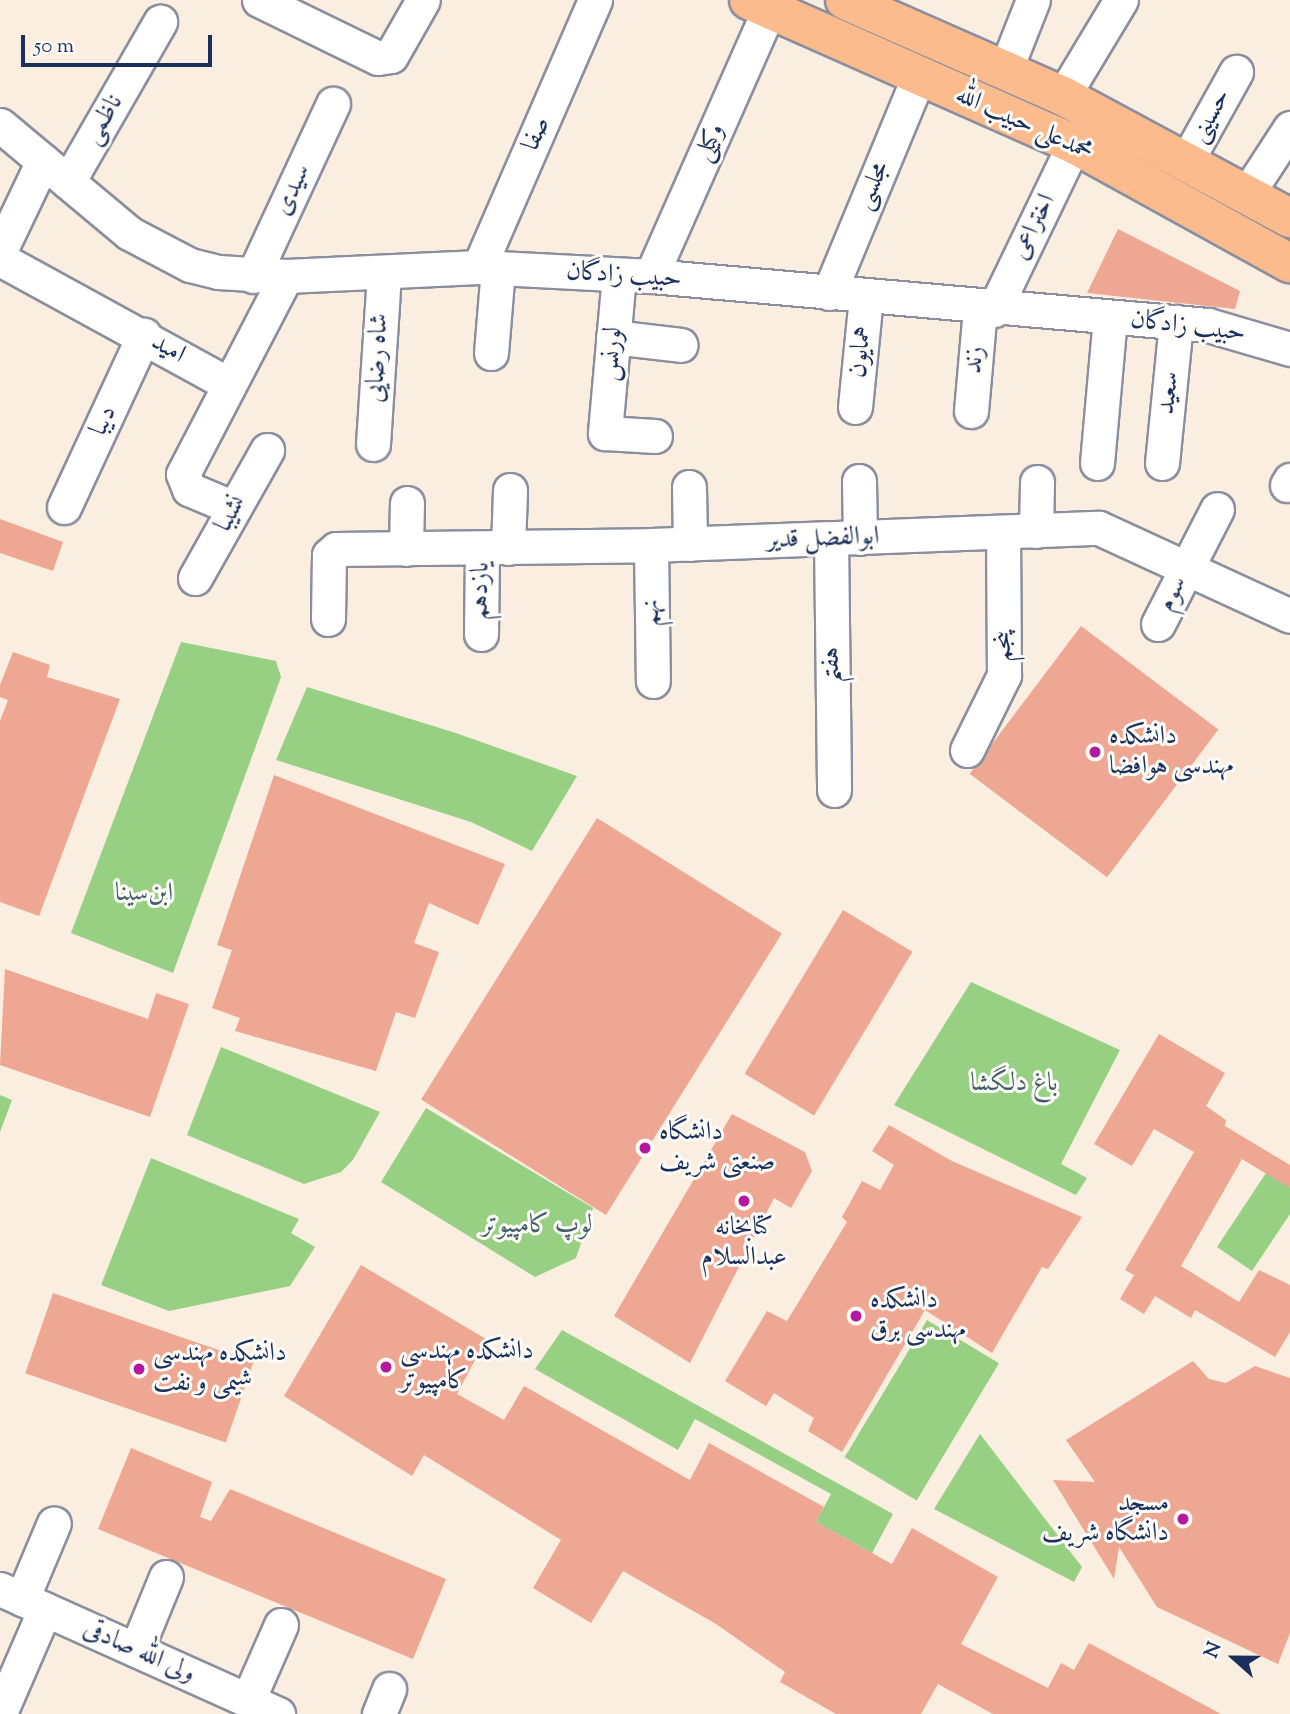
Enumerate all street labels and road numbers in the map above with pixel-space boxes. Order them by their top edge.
street label: محمدعلی حبیب الله [950,80,1098,168]
street label: حسینی [1184,83,1238,149]
street label: ناظمی [77,89,131,151]
street label: صفا [516,112,558,156]
street label: وکیلی [688,119,732,167]
street label: مجلسی [849,157,897,215]
street label: سیدی [268,159,318,221]
street label: اختراعی [1005,189,1063,265]
street label: حبیب زادگان [565,256,683,296]
street label: حبیب زادگان [1129,304,1247,350]
street label: شاه رضایی [360,313,396,403]
street label: همایون [843,324,879,380]
street label: لورنس [594,325,630,383]
street label: امید [145,327,191,371]
street label: زند [958,345,992,375]
street label: سعید [1151,370,1187,416]
street label: دیبا [84,401,124,441]
street label: نشیبا [208,490,254,538]
street label: ابوالفضل قدیر [766,521,880,557]
street label: یازدهم [465,562,497,620]
street label: سوم [1151,571,1195,617]
street label: نهم [636,599,668,627]
street label: پنجم [988,630,1020,662]
street label: هفتم [816,647,848,683]
street label: ولی الله صادقی [78,1613,200,1691]

